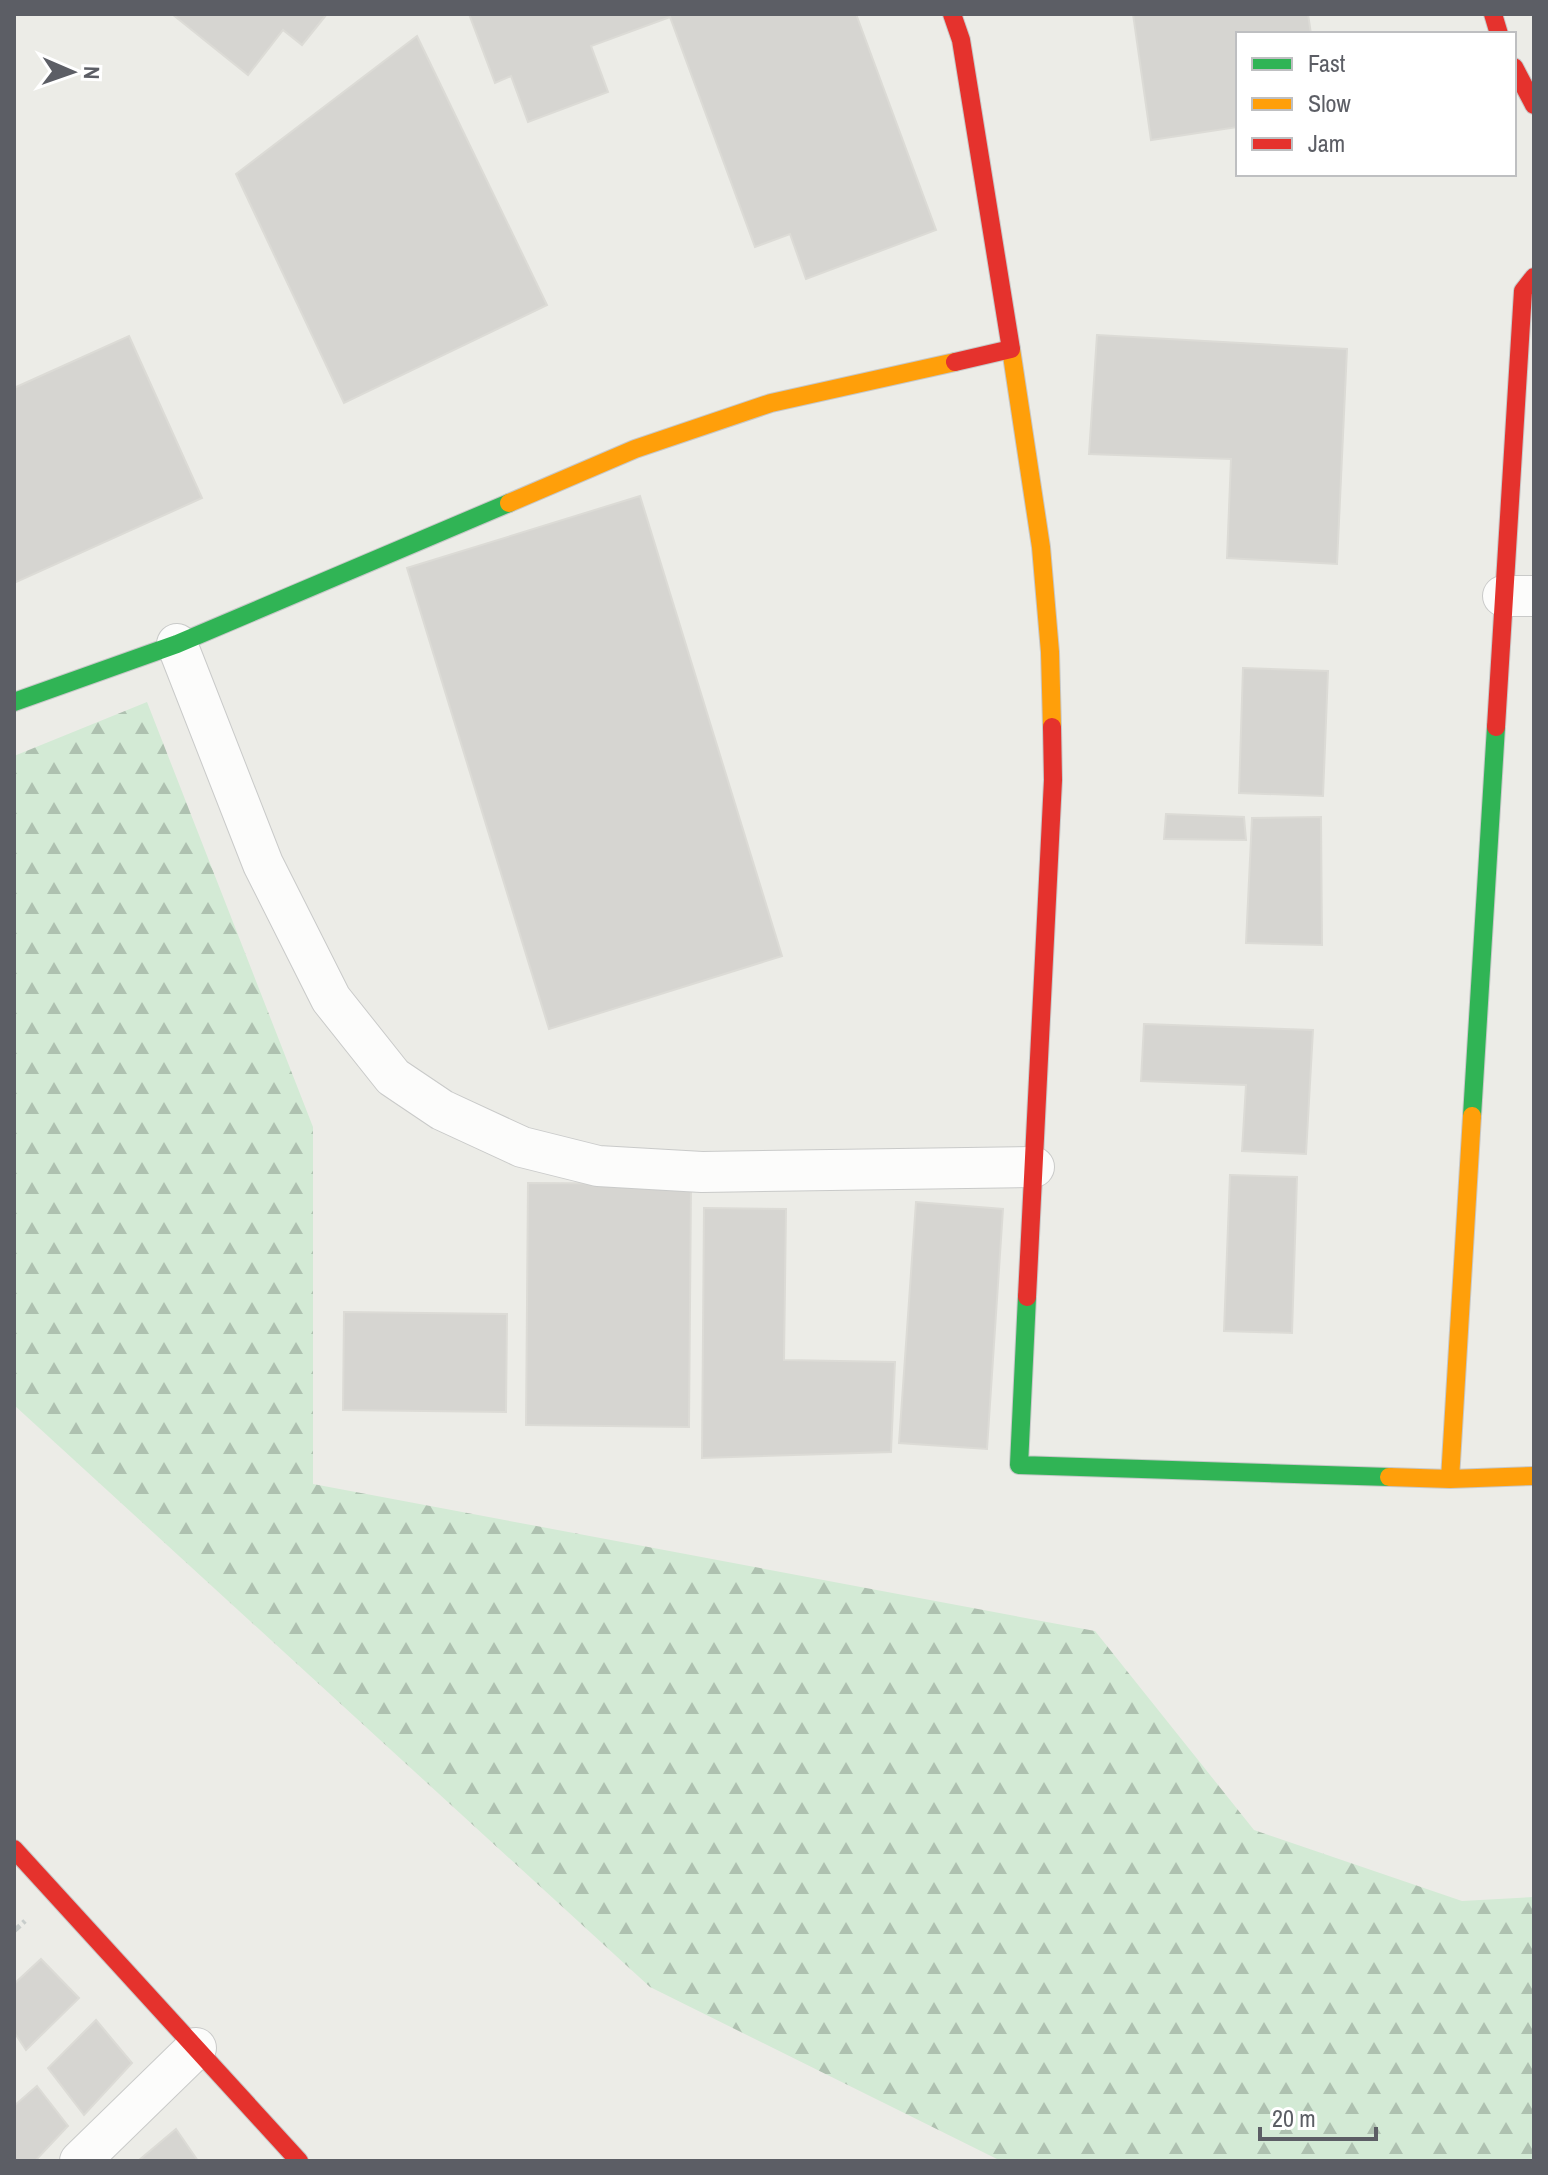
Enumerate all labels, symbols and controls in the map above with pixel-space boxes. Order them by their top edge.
north arrow [32,32,112,112]
legend [1236,32,1516,176]
text: Fast [1308,47,1346,79]
text: N [77,66,107,80]
text: Slow [1308,87,1351,119]
text: Jam [1308,127,1345,159]
scale bar [1260,2091,1376,2141]
text: 20 m [1272,2102,1316,2134]

